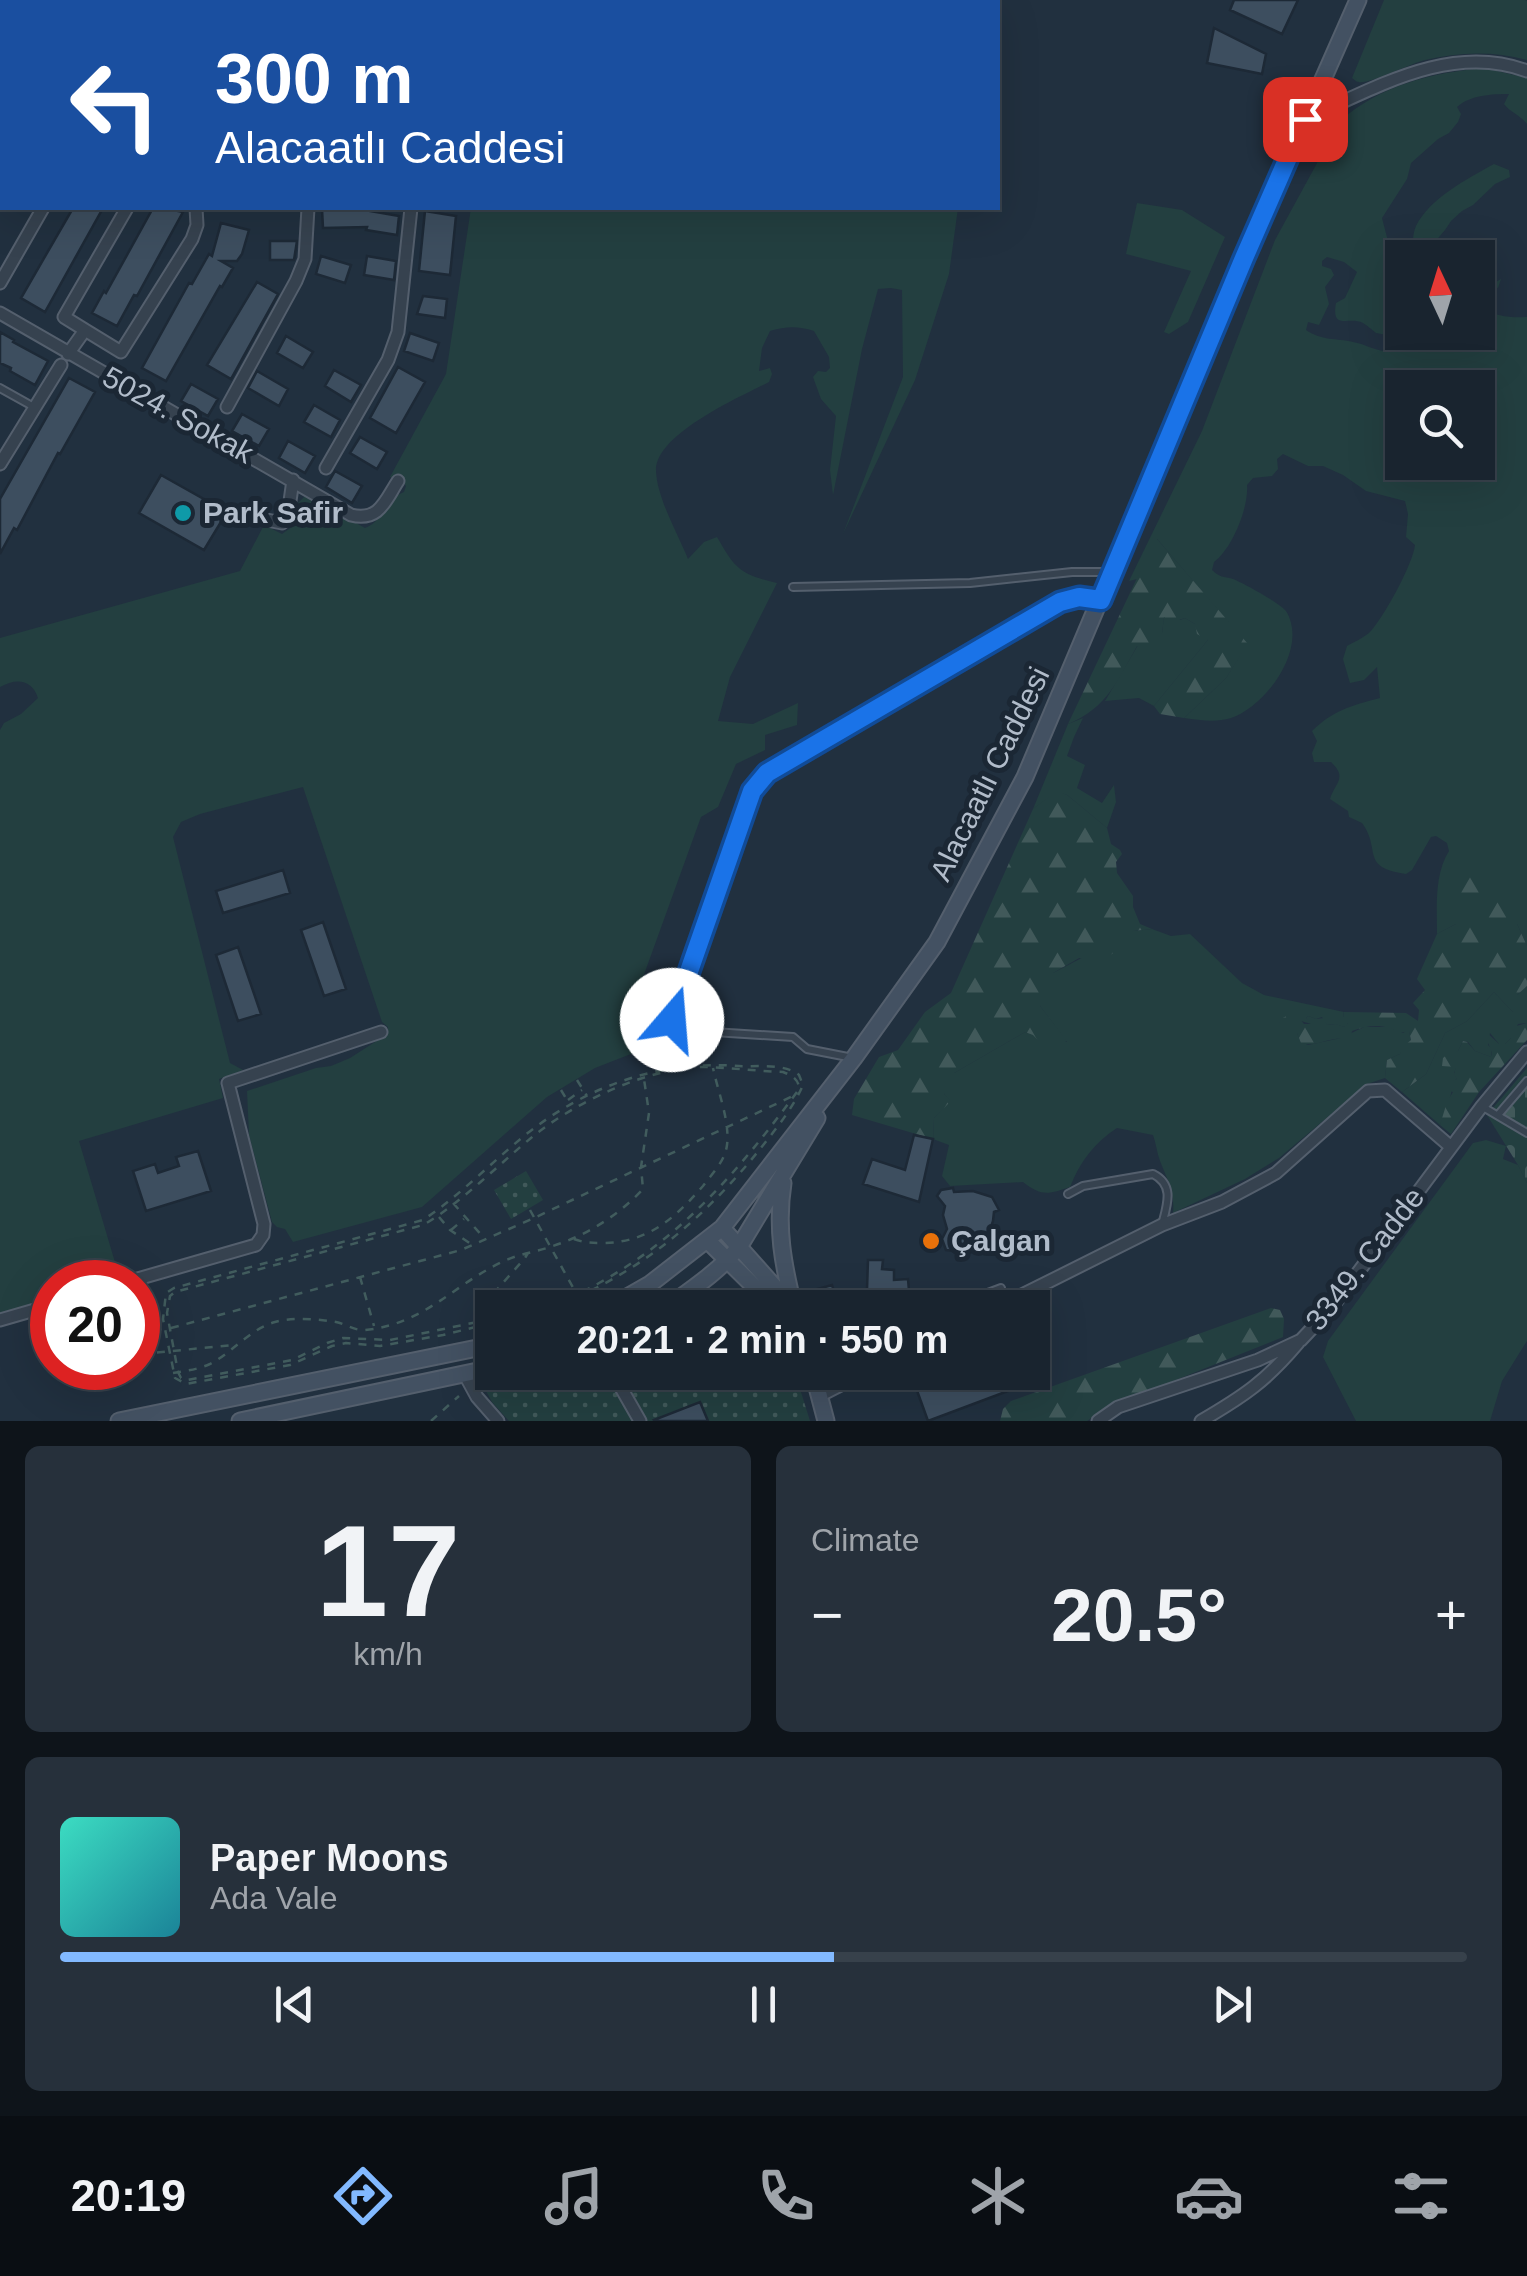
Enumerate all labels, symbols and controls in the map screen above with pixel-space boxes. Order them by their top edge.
icon: left [50,40,180,170]
text: 300 m [215,40,413,118]
pin [1263,77,1348,162]
icon: arrive [1278,92,1333,147]
text: Alacaatlı Caddesi [215,122,565,173]
north arrow [1385,240,1495,350]
map controls [1385,240,1495,480]
street label: 5024. Sokak [97,360,260,470]
button: search [1385,370,1495,480]
place label: Park Safir [203,496,343,529]
marker: Park Safir [172,502,194,524]
street label: Alacaatlı Caddesi [924,662,1056,886]
position arrow [620,968,724,1072]
street label: 3349. Cadde [1299,1181,1430,1337]
place label: Çalgan [951,1224,1051,1257]
marker: Çalgan [920,1230,942,1252]
speed limit sign: 20 [30,1260,160,1390]
text: 20:21 · 2 min · 550 m [577,1319,948,1361]
text: 17 [316,1498,460,1644]
text: Climate [811,1522,919,1558]
text: 20.5° [1051,1573,1227,1657]
text: − [811,1584,843,1646]
text: + [1435,1584,1467,1646]
text: km/h [353,1636,423,1672]
text: Paper Moons [210,1837,449,1879]
text: Ada Vale [210,1880,338,1916]
icon: previous [267,1977,322,2032]
icon: pause [736,1977,791,2032]
icon: next [1205,1977,1260,2032]
icon: directions [328,2161,398,2231]
icon: music [539,2161,609,2231]
icon: phone [751,2161,821,2231]
icon: climate [963,2161,1033,2231]
icon: car [1174,2161,1244,2231]
icon: filters [1386,2161,1456,2231]
text: 20:19 [71,2170,186,2221]

